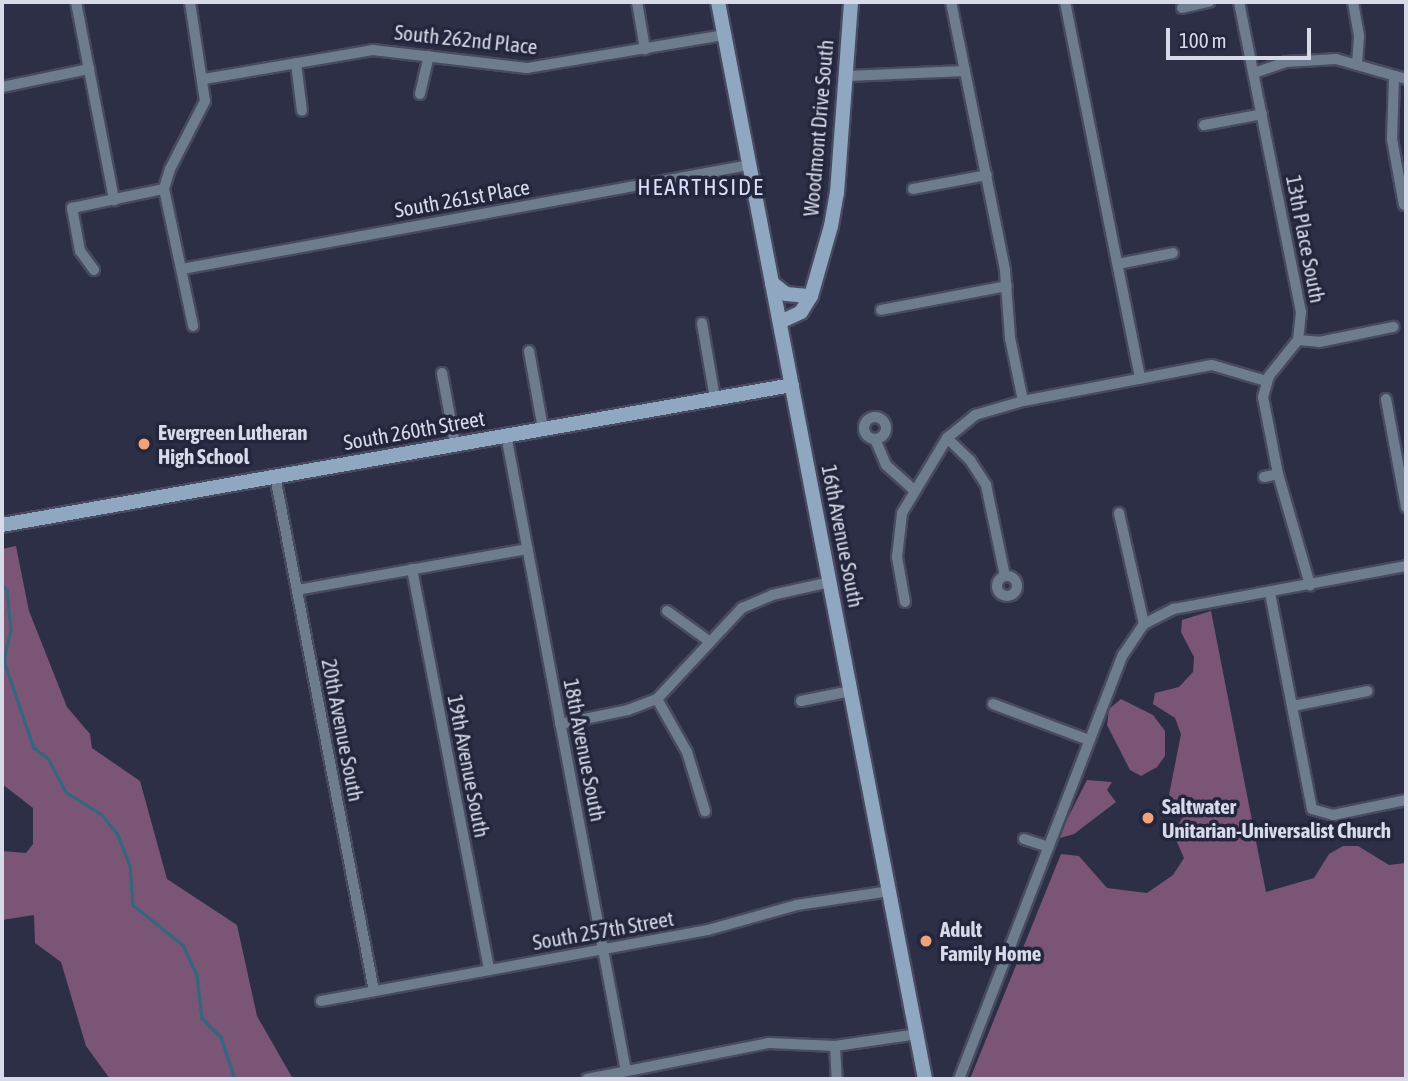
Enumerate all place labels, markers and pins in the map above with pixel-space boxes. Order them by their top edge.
place label: Evergreen Lutheran High School [158,419,307,469]
marker: Evergreen Lutheran High School [136,436,152,452]
place label: Saltwater Unitarian-Universalist Church [1162,793,1391,843]
marker: Saltwater Unitarian-Universalist Church [1140,810,1156,826]
place label: Adult Family Home [940,916,1041,966]
marker: Adult Family Home [918,933,934,949]

